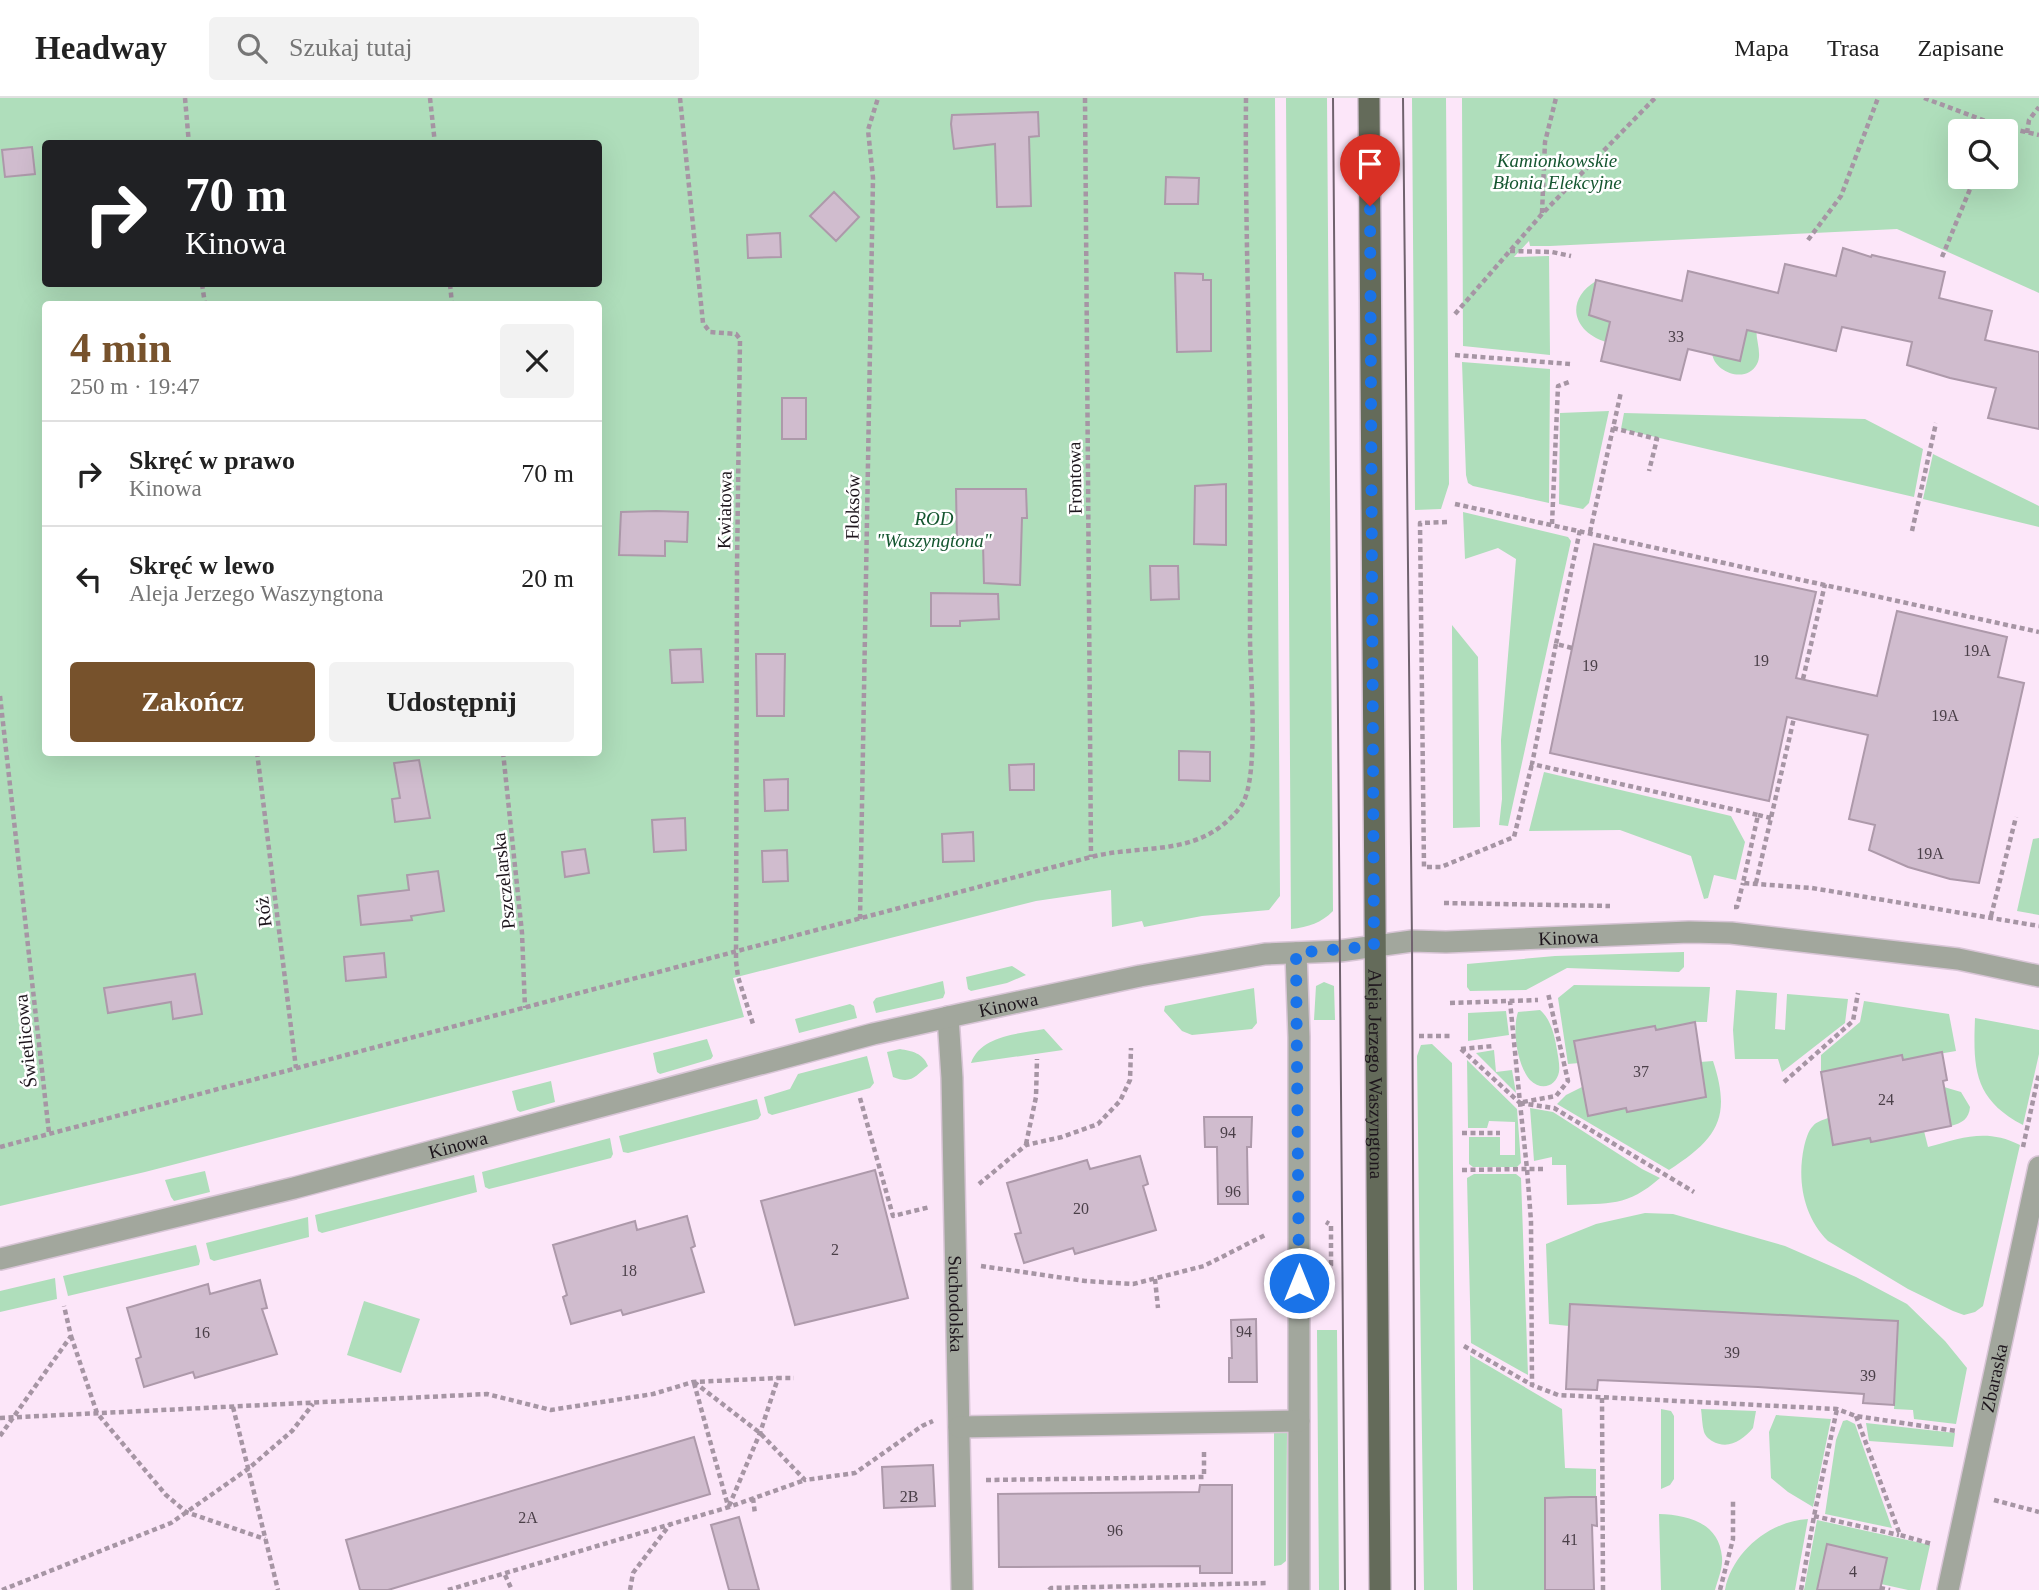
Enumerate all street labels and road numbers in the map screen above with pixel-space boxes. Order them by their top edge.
street label: Frontowa [1063,441,1086,515]
street label: Kwiatowa [713,470,736,549]
street label: Floksów [841,474,864,540]
street label: Pszczelarska [488,831,519,930]
street label: Róż [251,895,276,928]
street label: Kinowa [1538,926,1599,949]
street label: Aleja Jerzego Waszyngtona [1364,969,1387,1180]
street label: Kinowa [977,988,1040,1021]
street label: Świetlicowa [10,993,41,1089]
street label: Kinowa [426,1127,490,1163]
street label: Suchodolska [944,1255,967,1353]
street label: Zbaraska [1977,1341,2012,1414]

